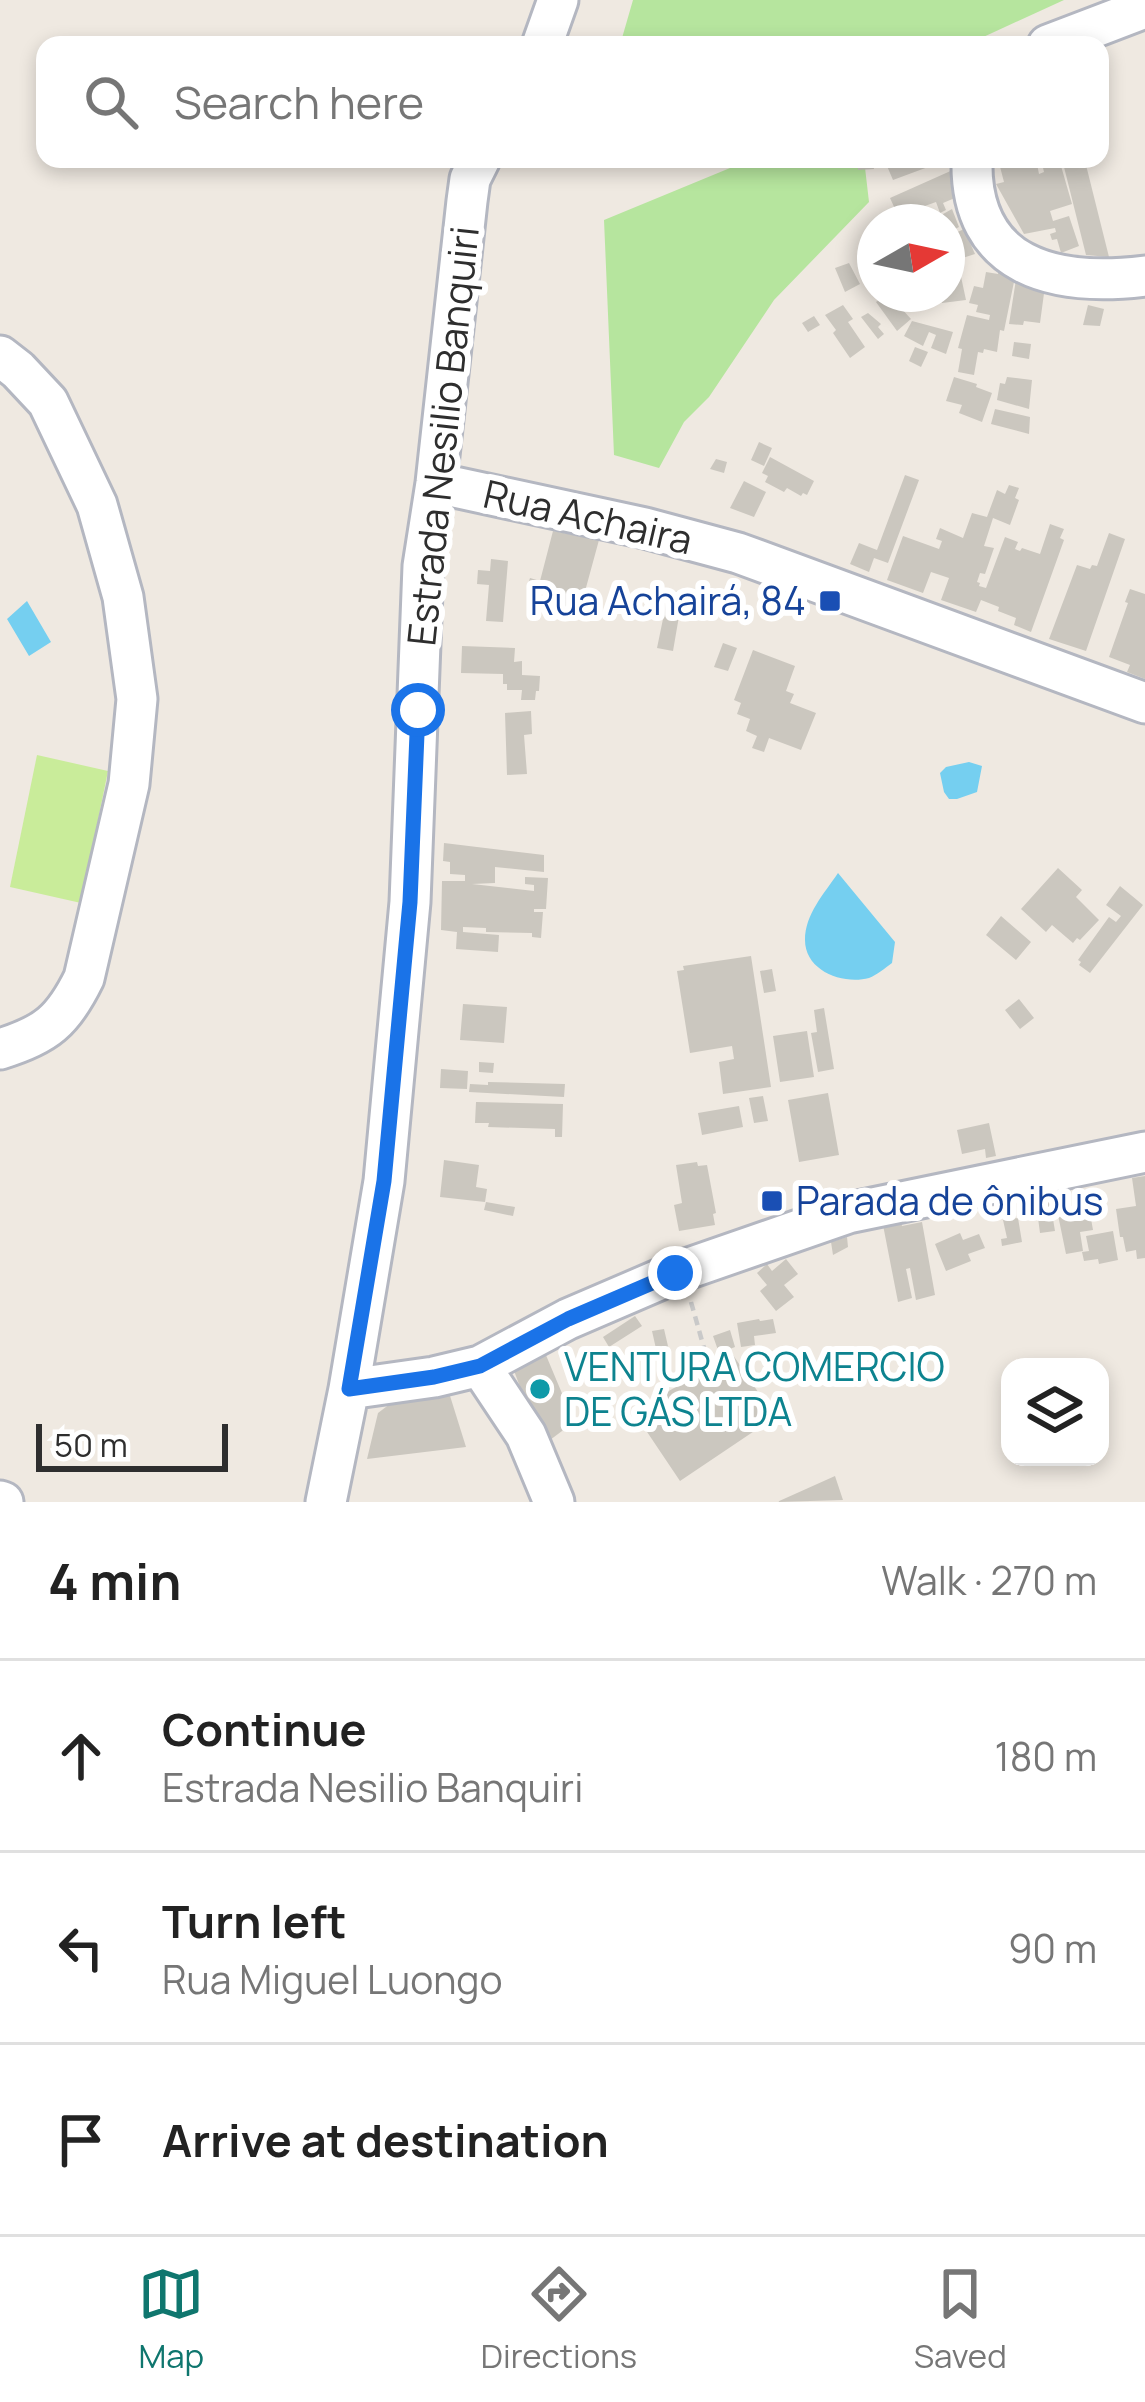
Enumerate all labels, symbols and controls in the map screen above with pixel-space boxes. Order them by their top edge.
search box [36,36,1109,168]
icon: search [78,69,144,135]
text: Search here [174,71,424,133]
north arrow [857,204,965,312]
street label: Estrada Nesilio Banquiri [393,224,491,648]
street label: Rua Achaira [479,466,698,566]
place label: Rua Achairá, 84 [530,573,806,627]
marker: Rua Achairá, 84 [817,588,843,614]
route start [391,683,445,737]
place label: Parada de ônibus [796,1173,1104,1227]
marker: Parada de ônibus [759,1188,785,1214]
route end [648,1246,702,1300]
place label: VENTURA COMERCIO DE GÁS LTDA [564,1339,945,1438]
map controls [1001,1358,1109,1466]
button: layers [1001,1358,1109,1466]
marker: VENTURA COMERCIO DE GÁS LTDA [527,1376,553,1402]
scale bar [36,1418,228,1471]
text: 50 m [54,1422,128,1467]
text: 4 min [48,1546,181,1615]
text: Walk · 270 m [881,1553,1097,1607]
text: Continue [162,1698,367,1760]
icon: ahead [48,1723,114,1789]
text: 180 m [994,1729,1097,1783]
text: Estrada Nesilio Banquiri [162,1760,583,1814]
text: Turn left [162,1890,347,1952]
icon: left [48,1915,114,1981]
text: 90 m [1008,1921,1097,1975]
text: Rua Miguel Luongo [162,1952,503,2006]
icon: arrive [48,2107,114,2173]
text: Arrive at destination [162,2109,609,2171]
tab: Map [138,2261,204,2378]
tab: Directions [481,2261,637,2378]
tab: Saved [914,2261,1007,2378]

